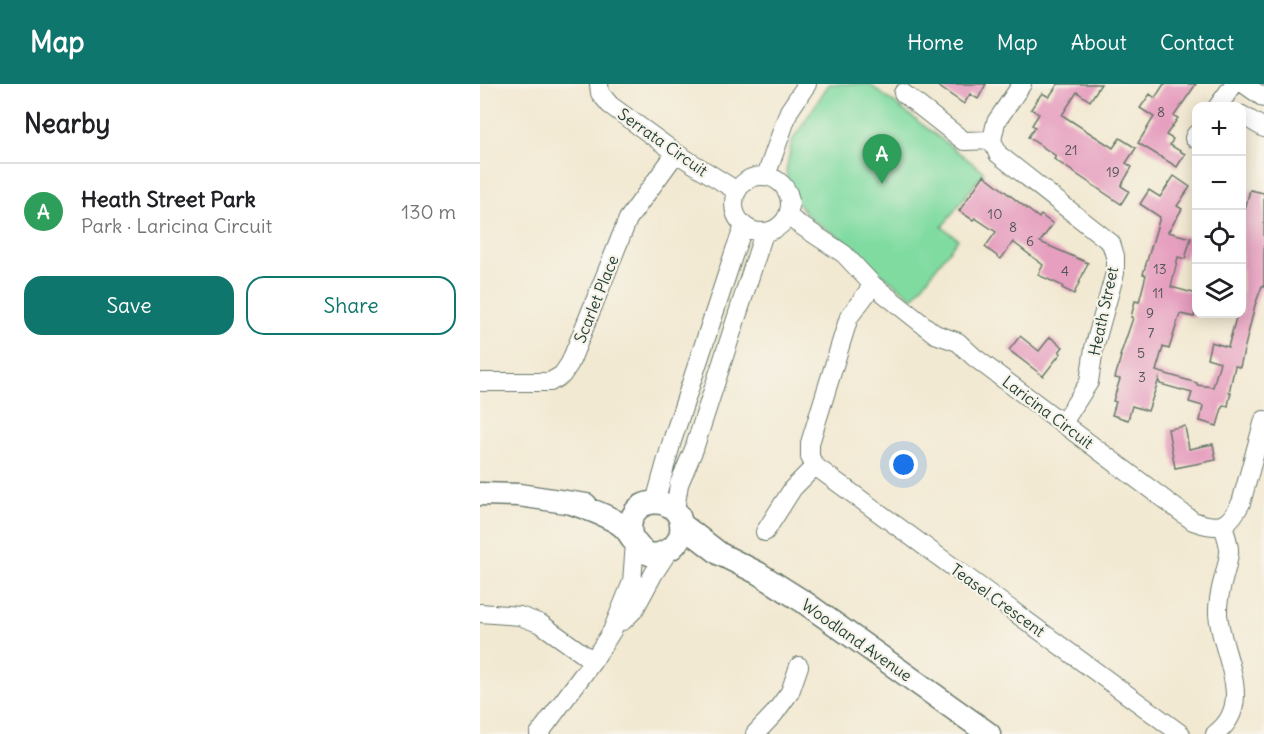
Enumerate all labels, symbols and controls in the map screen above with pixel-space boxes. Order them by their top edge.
text: Map [30,24,84,60]
text: Home [907,29,964,56]
text: Map [997,29,1038,56]
text: About [1071,29,1127,56]
text: Contact [1160,29,1234,56]
map controls [1192,102,1246,318]
button: + [1192,102,1246,156]
house number: 8 [1157,103,1165,121]
street label: Serrata Circuit [614,104,712,181]
text: Nearby [24,107,110,140]
pin: A [862,135,902,184]
house number: 21 [1064,141,1078,159]
button: − [1192,156,1246,210]
house number: 19 [1106,163,1120,181]
text: Heath Street Park [81,185,256,213]
text: A [37,199,50,224]
text: 130 m [401,199,456,224]
house number: 10 [988,205,1002,223]
button: locate [1192,210,1246,264]
text: Park · Laricina Circuit [81,213,272,238]
house number: 8 [1009,218,1017,236]
house number: 6 [1026,232,1034,250]
street label: Scarlet Place [569,252,623,346]
house number: 13 [1153,260,1167,278]
house number: 4 [1061,262,1069,280]
street label: Heath Street [1084,264,1122,357]
button: layers [1192,264,1246,318]
button: Save [24,276,234,335]
button: Share [246,276,456,335]
house number: 11 [1152,284,1164,302]
house number: 9 [1146,304,1154,322]
house number: 7 [1148,324,1155,342]
house number: 5 [1137,344,1145,362]
house number: 3 [1138,368,1146,386]
street label: Laricina Circuit [999,371,1098,453]
your location [889,450,918,479]
street label: Teasel Crescent [947,559,1050,641]
street label: Woodland Avenue [798,594,916,686]

